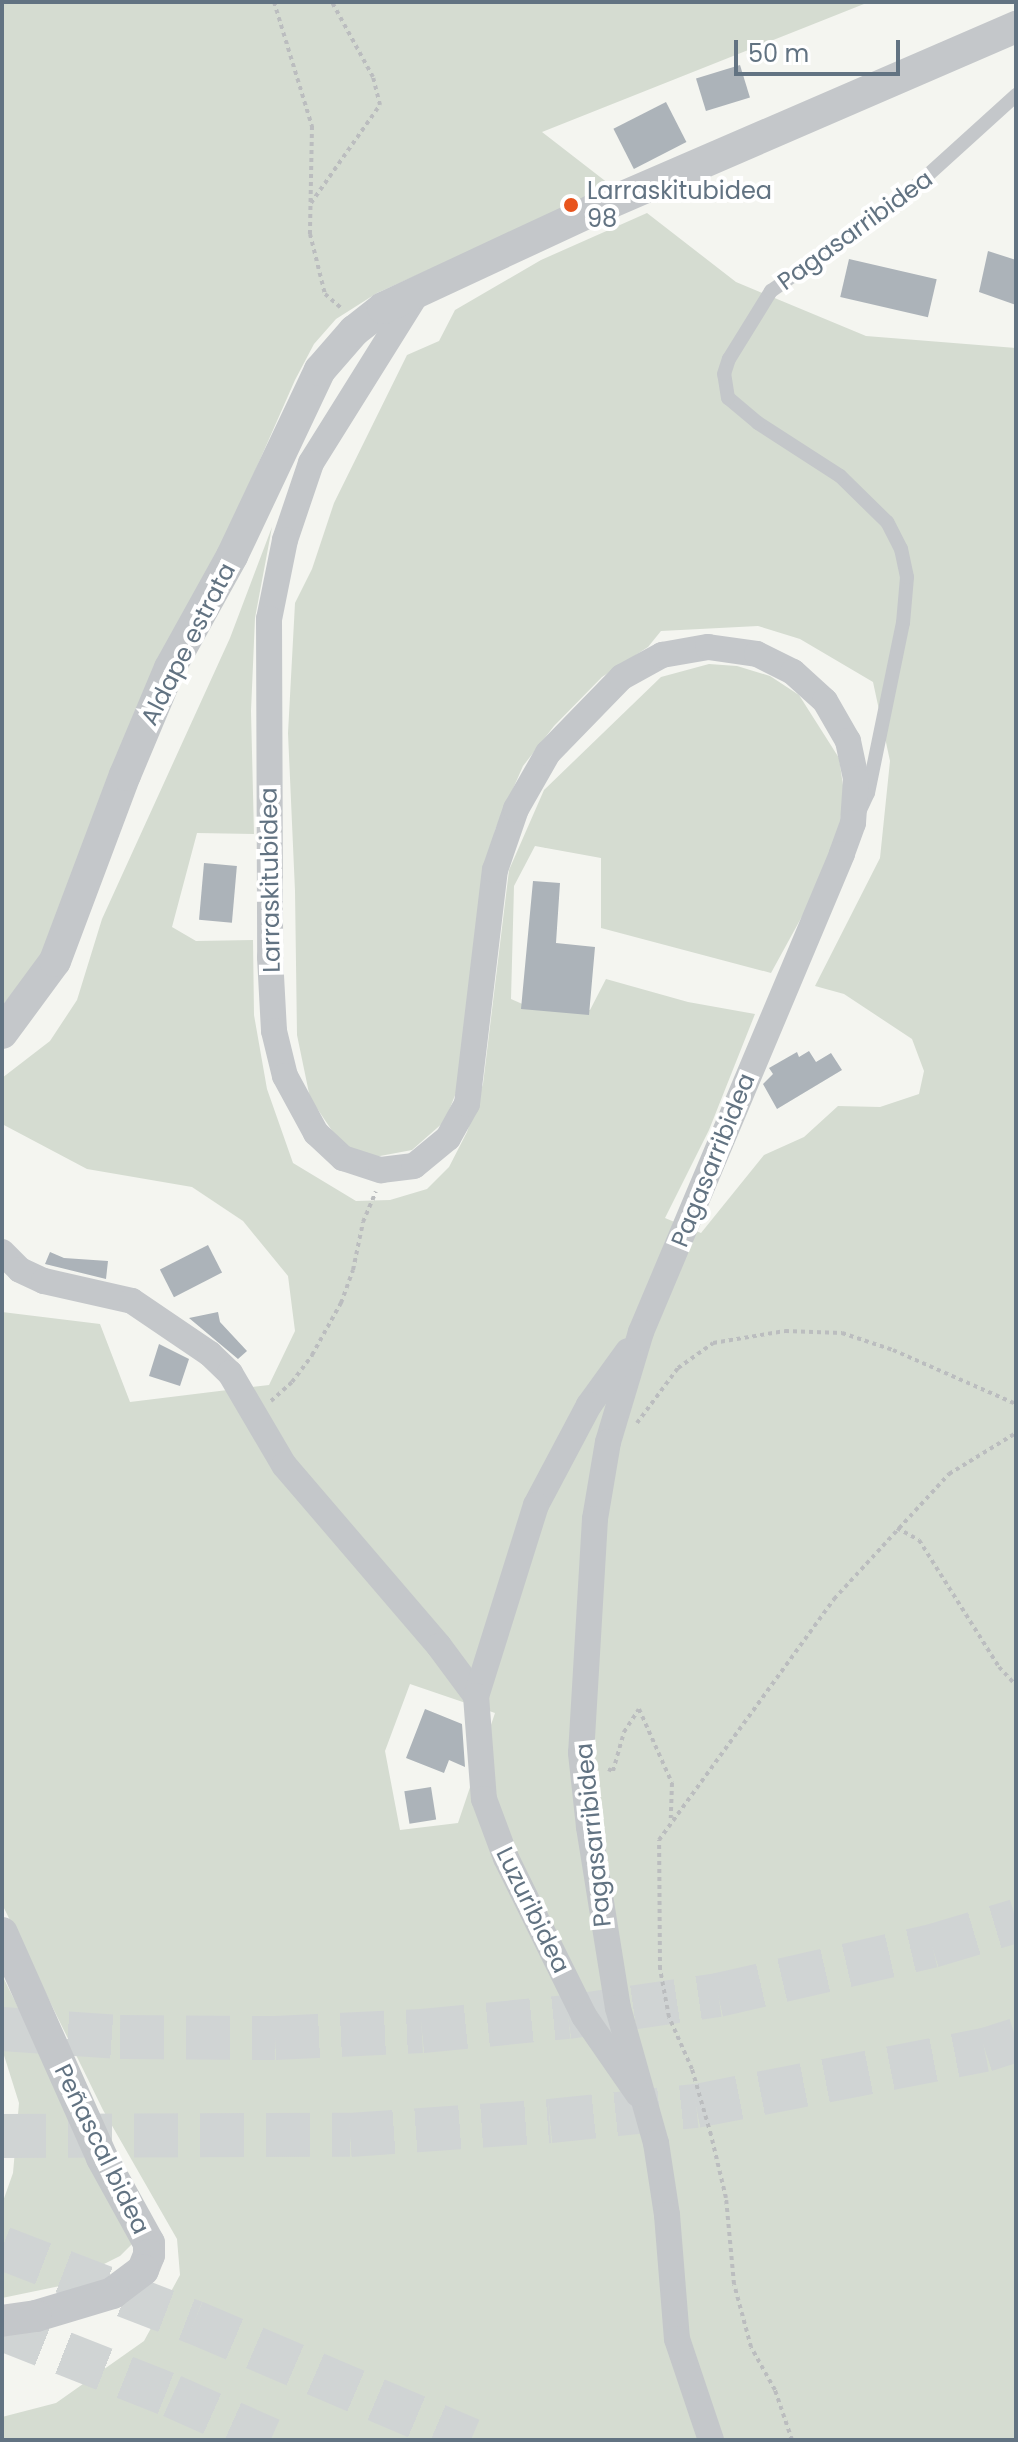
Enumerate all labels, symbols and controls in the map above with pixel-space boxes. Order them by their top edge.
scale bar [738,24,904,74]
text: 50 m [748,37,809,70]
street label: Pagasarribidea [772,164,938,296]
place label: Larraskitubidea 98 [587,177,772,233]
marker: Larraskitubidea 98 [562,196,580,214]
street label: Aldape estrata [135,558,241,730]
street label: Larraskitubidea [254,787,286,973]
street label: Pagasarribidea [665,1069,761,1251]
street label: Pagasarribidea [569,1742,617,1928]
street label: Luzuribidea [490,1842,576,1978]
street label: Peñascal bidea [48,2059,156,2239]

